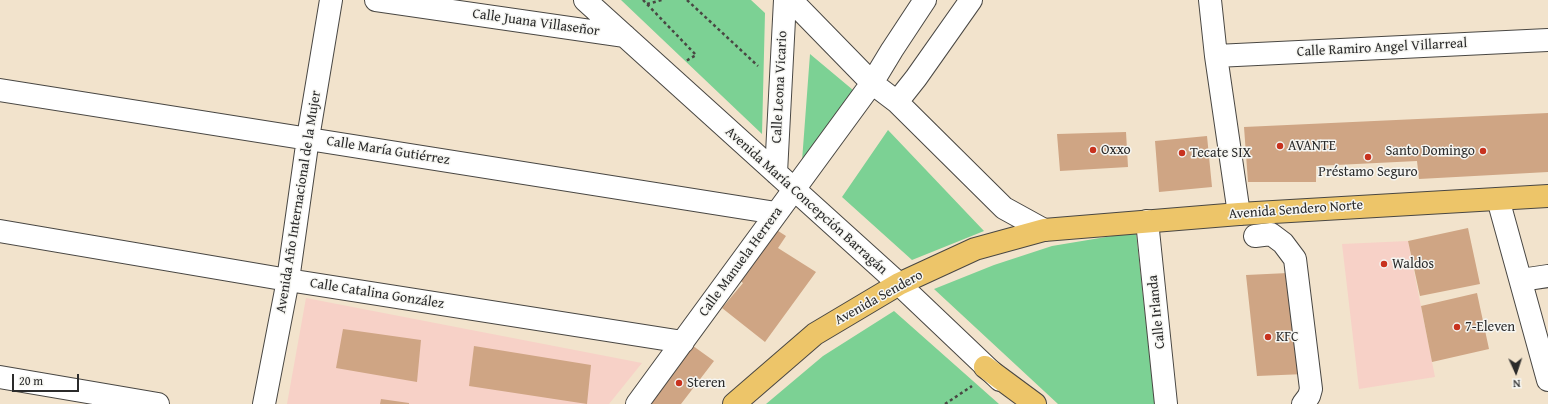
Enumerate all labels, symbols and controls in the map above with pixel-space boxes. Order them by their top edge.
street label: Calle Juana Villaseñor [471,6,601,40]
street label: Calle Leona Vicario [769,30,791,144]
street label: Calle Ramiro Angel Villarreal [1296,35,1468,61]
street label: Avenida Año Internacional de la Mujer [273,89,325,315]
street label: Avenida María Concepción Barragán [721,124,891,278]
street label: Calle María Gutiérrez [325,133,451,169]
place label: AVANTE [1288,138,1336,154]
marker: AVANTE [1275,141,1285,151]
place label: Oxxo [1101,142,1131,158]
place label: Santo Domingo [1386,143,1475,159]
marker: Oxxo [1088,145,1098,155]
place label: Tecate SIX [1190,145,1251,161]
marker: Santo Domingo [1478,146,1488,156]
marker: Tecate SIX [1177,148,1187,158]
marker: Préstamo Seguro [1363,152,1373,162]
place label: Préstamo Seguro [1318,164,1418,180]
street label: Avenida Sendero Norte [1228,197,1364,223]
street label: Calle Manuela Herrera [696,204,786,320]
place label: Waldos [1392,256,1434,272]
marker: Waldos [1379,259,1389,269]
street label: Avenida Sendero [832,267,926,329]
street label: Calle Irlanda [1145,274,1169,350]
street label: Calle Catalina González [309,275,445,313]
place label: 7-Eleven [1465,319,1515,335]
marker: 7-Eleven [1452,322,1462,332]
place label: KFC [1276,329,1299,345]
marker: KFC [1263,332,1273,342]
north arrow [1496,352,1536,392]
scale bar [14,366,81,392]
text: 20 m [19,372,43,389]
place label: Steren [687,375,725,391]
text: N [1513,376,1521,392]
marker: Steren [674,378,684,388]

